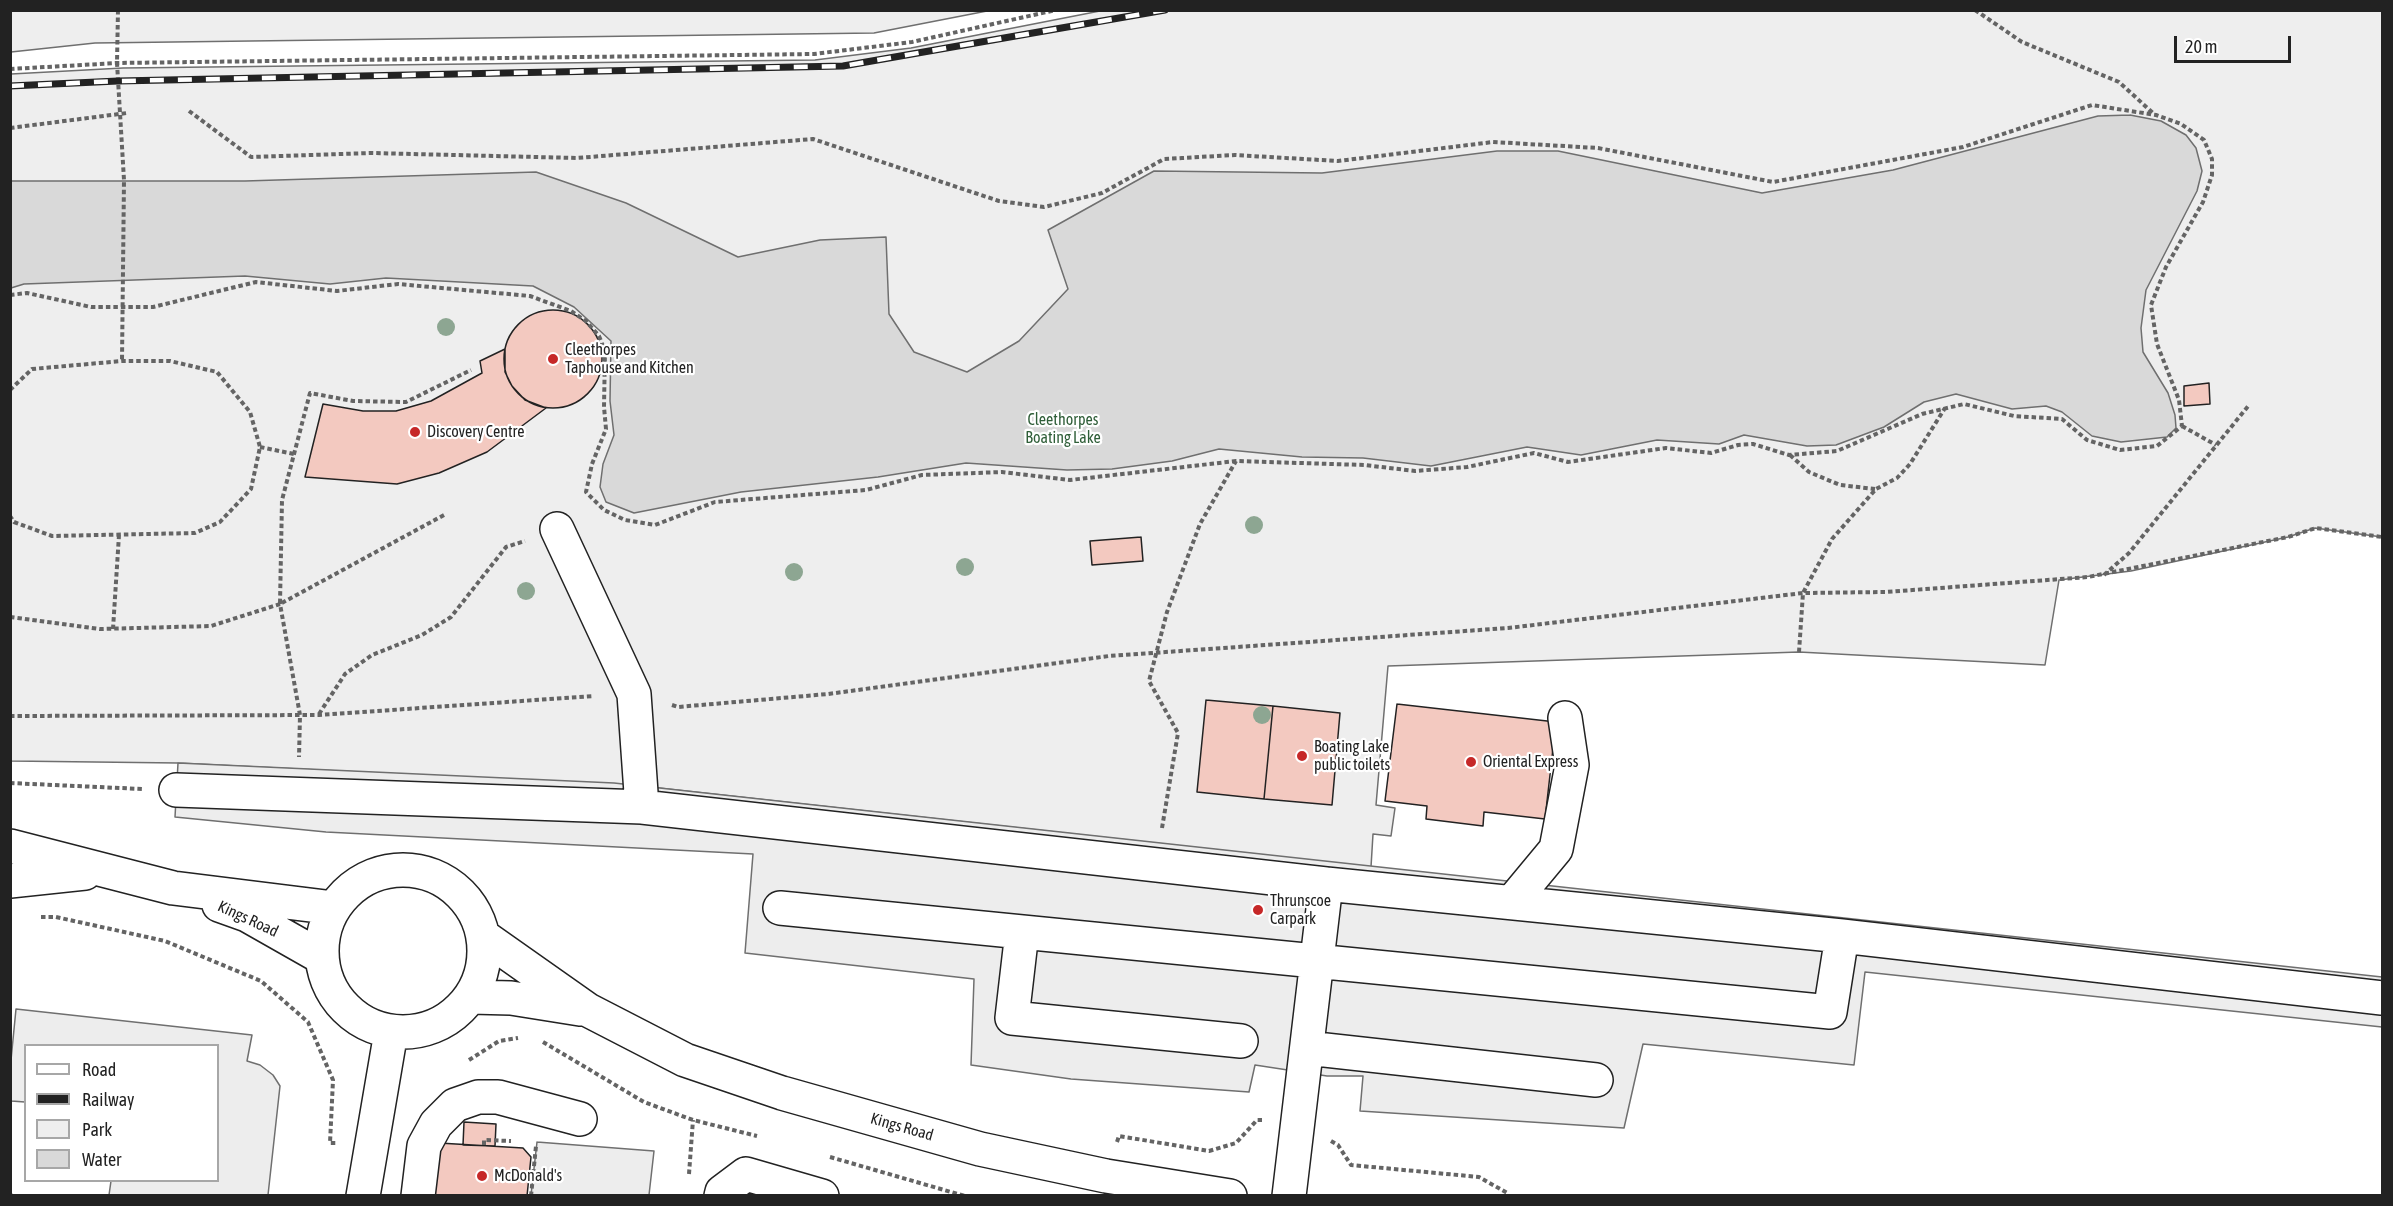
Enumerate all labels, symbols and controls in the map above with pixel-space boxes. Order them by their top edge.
scale bar [2177,24,2294,62]
text: 20 m [2185,36,2217,57]
place label: Cleethorpes Taphouse and Kitchen [565,340,694,378]
marker: Cleethorpes Taphouse and Kitchen [546,352,560,366]
park label: Cleethorpes Boating Lake [1025,410,1101,448]
place label: Discovery Centre [427,422,525,442]
marker: Discovery Centre [408,425,422,439]
place label: Boating Lake public toilets [1314,737,1390,775]
marker: Boating Lake public toilets [1295,749,1309,763]
place label: Oriental Express [1483,752,1578,772]
marker: Oriental Express [1464,755,1478,769]
place label: Thrunscoe Carpark [1270,891,1331,929]
street label: Kings Road [215,897,281,941]
marker: Thrunscoe Carpark [1251,903,1265,917]
legend [24,1044,219,1182]
text: Road [82,1059,116,1080]
text: Railway [82,1089,134,1110]
street label: Kings Road [868,1109,936,1145]
text: Park [82,1119,112,1140]
text: Water [82,1149,121,1170]
place label: McDonald's [494,1166,562,1186]
marker: McDonald's [475,1169,489,1183]

